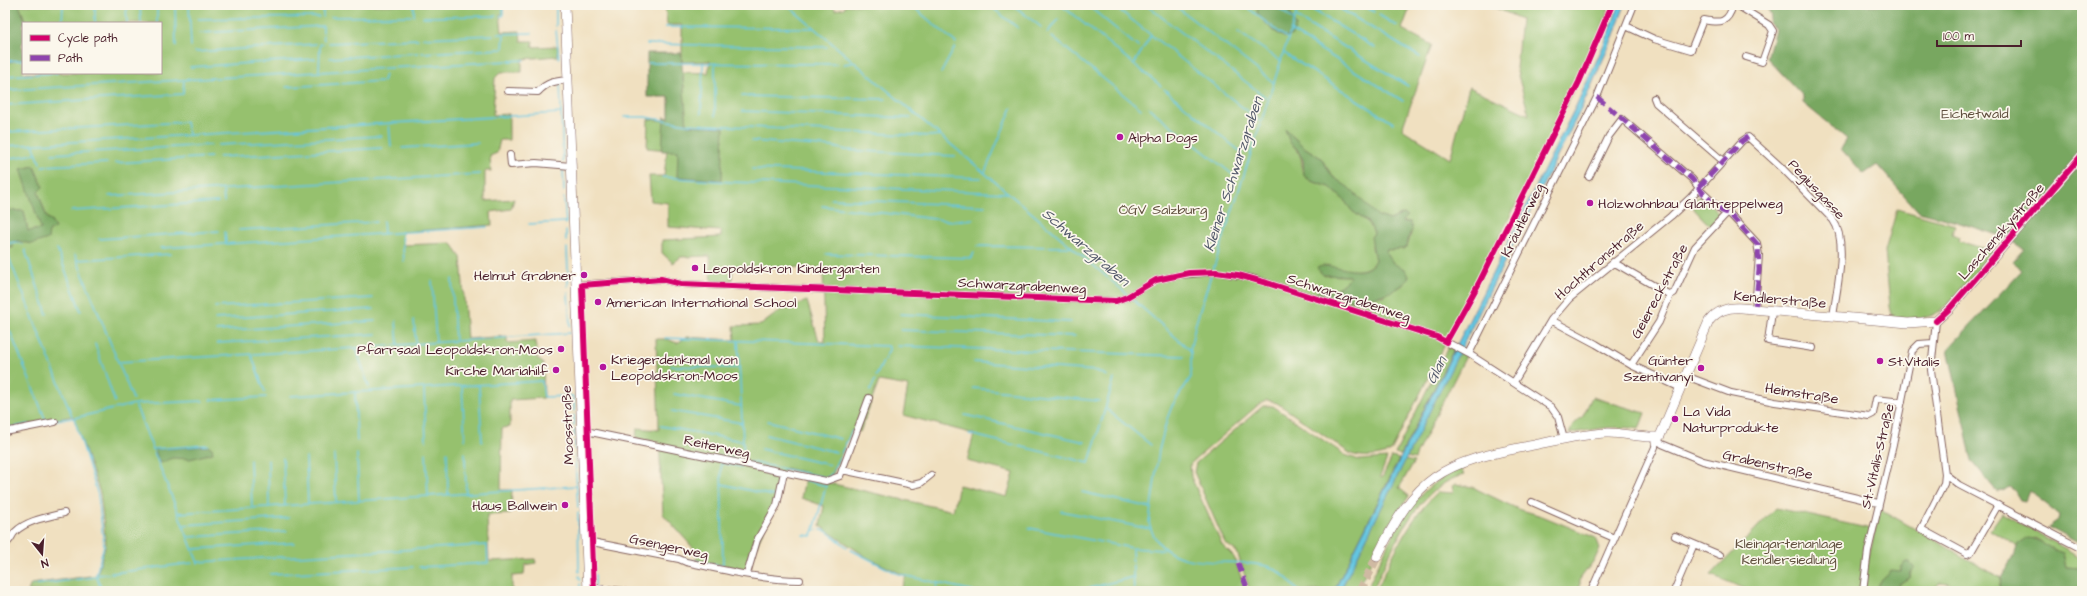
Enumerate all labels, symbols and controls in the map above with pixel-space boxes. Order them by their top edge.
legend [22,22,162,74]
scale bar [1937,22,2021,48]
text: 100 m [1943,28,1974,45]
text: Cycle path [58,30,117,48]
text: Path [58,50,83,67]
water label: Kleiner Schwarzgraben [1199,93,1270,254]
park label: Eichetwald [1941,104,2009,124]
place label: Alpha Dogs [1128,128,1198,148]
marker: Alpha Dogs [1115,132,1125,142]
street label: Pegiusgasse [1783,155,1850,225]
street label: Laschenskystraße [1954,179,2050,284]
street label: Kräutlerweg [1496,180,1549,261]
place label: Holzwohnbau Glantreppelweg [1598,194,1783,214]
marker: Holzwohnbau Glantreppelweg [1585,198,1595,208]
park label: ÖGV Salzburg [1119,200,1207,220]
water label: Schwarzgraben [1037,203,1135,293]
street label: Hochthronstraße [1551,216,1649,305]
street label: Geiereckstraße [1626,240,1694,342]
place label: Leopoldskron Kindergarten [703,259,879,279]
marker: Leopoldskron Kindergarten [690,263,700,273]
place label: Helmut Grabner [474,266,576,286]
street label: Schwarzgrabenweg [1284,269,1413,327]
marker: Helmut Grabner [579,270,589,280]
street label: Schwarzgrabenweg [957,273,1087,299]
street label: Kendlerstraße [1733,286,1827,314]
place label: American International School [606,293,796,313]
marker: American International School [593,297,603,307]
place label: Pfarrsaal Leopoldskron-Moos [357,340,553,360]
marker: Pfarrsaal Leopoldskron-Moos [556,344,566,354]
place label: Kriegerdenkmal von Leopoldskron-Moos [611,350,738,386]
place label: Günter Szentivanyi [1624,351,1693,387]
water label: Glan [1421,352,1453,387]
place label: St.Vitalis [1888,352,1940,372]
marker: St.Vitalis [1875,356,1885,366]
place label: Kirche Mariahilf [445,361,549,381]
marker: Kriegerdenkmal von Leopoldskron-Moos [598,362,608,372]
marker: Günter Szentivanyi [1696,363,1706,373]
marker: Kirche Mariahilf [551,365,561,375]
street label: Heimstraße [1764,378,1840,410]
street label: Moosstraße [557,385,579,465]
street label: St.-Vitalis-Straße [1856,401,1900,511]
place label: La Vida Naturprodukte [1683,402,1779,438]
marker: La Vida Naturprodukte [1670,414,1680,424]
street label: Reiterweg [682,430,752,464]
street label: Grabenstraße [1721,445,1815,485]
place label: Haus Ballwein [472,496,557,516]
marker: Haus Ballwein [560,500,570,510]
street label: Gsengerweg [628,529,710,565]
north arrow [22,534,62,574]
park label: Kleingartenanlage Kendlersiedlung [1735,534,1843,570]
text: N [39,555,50,571]

